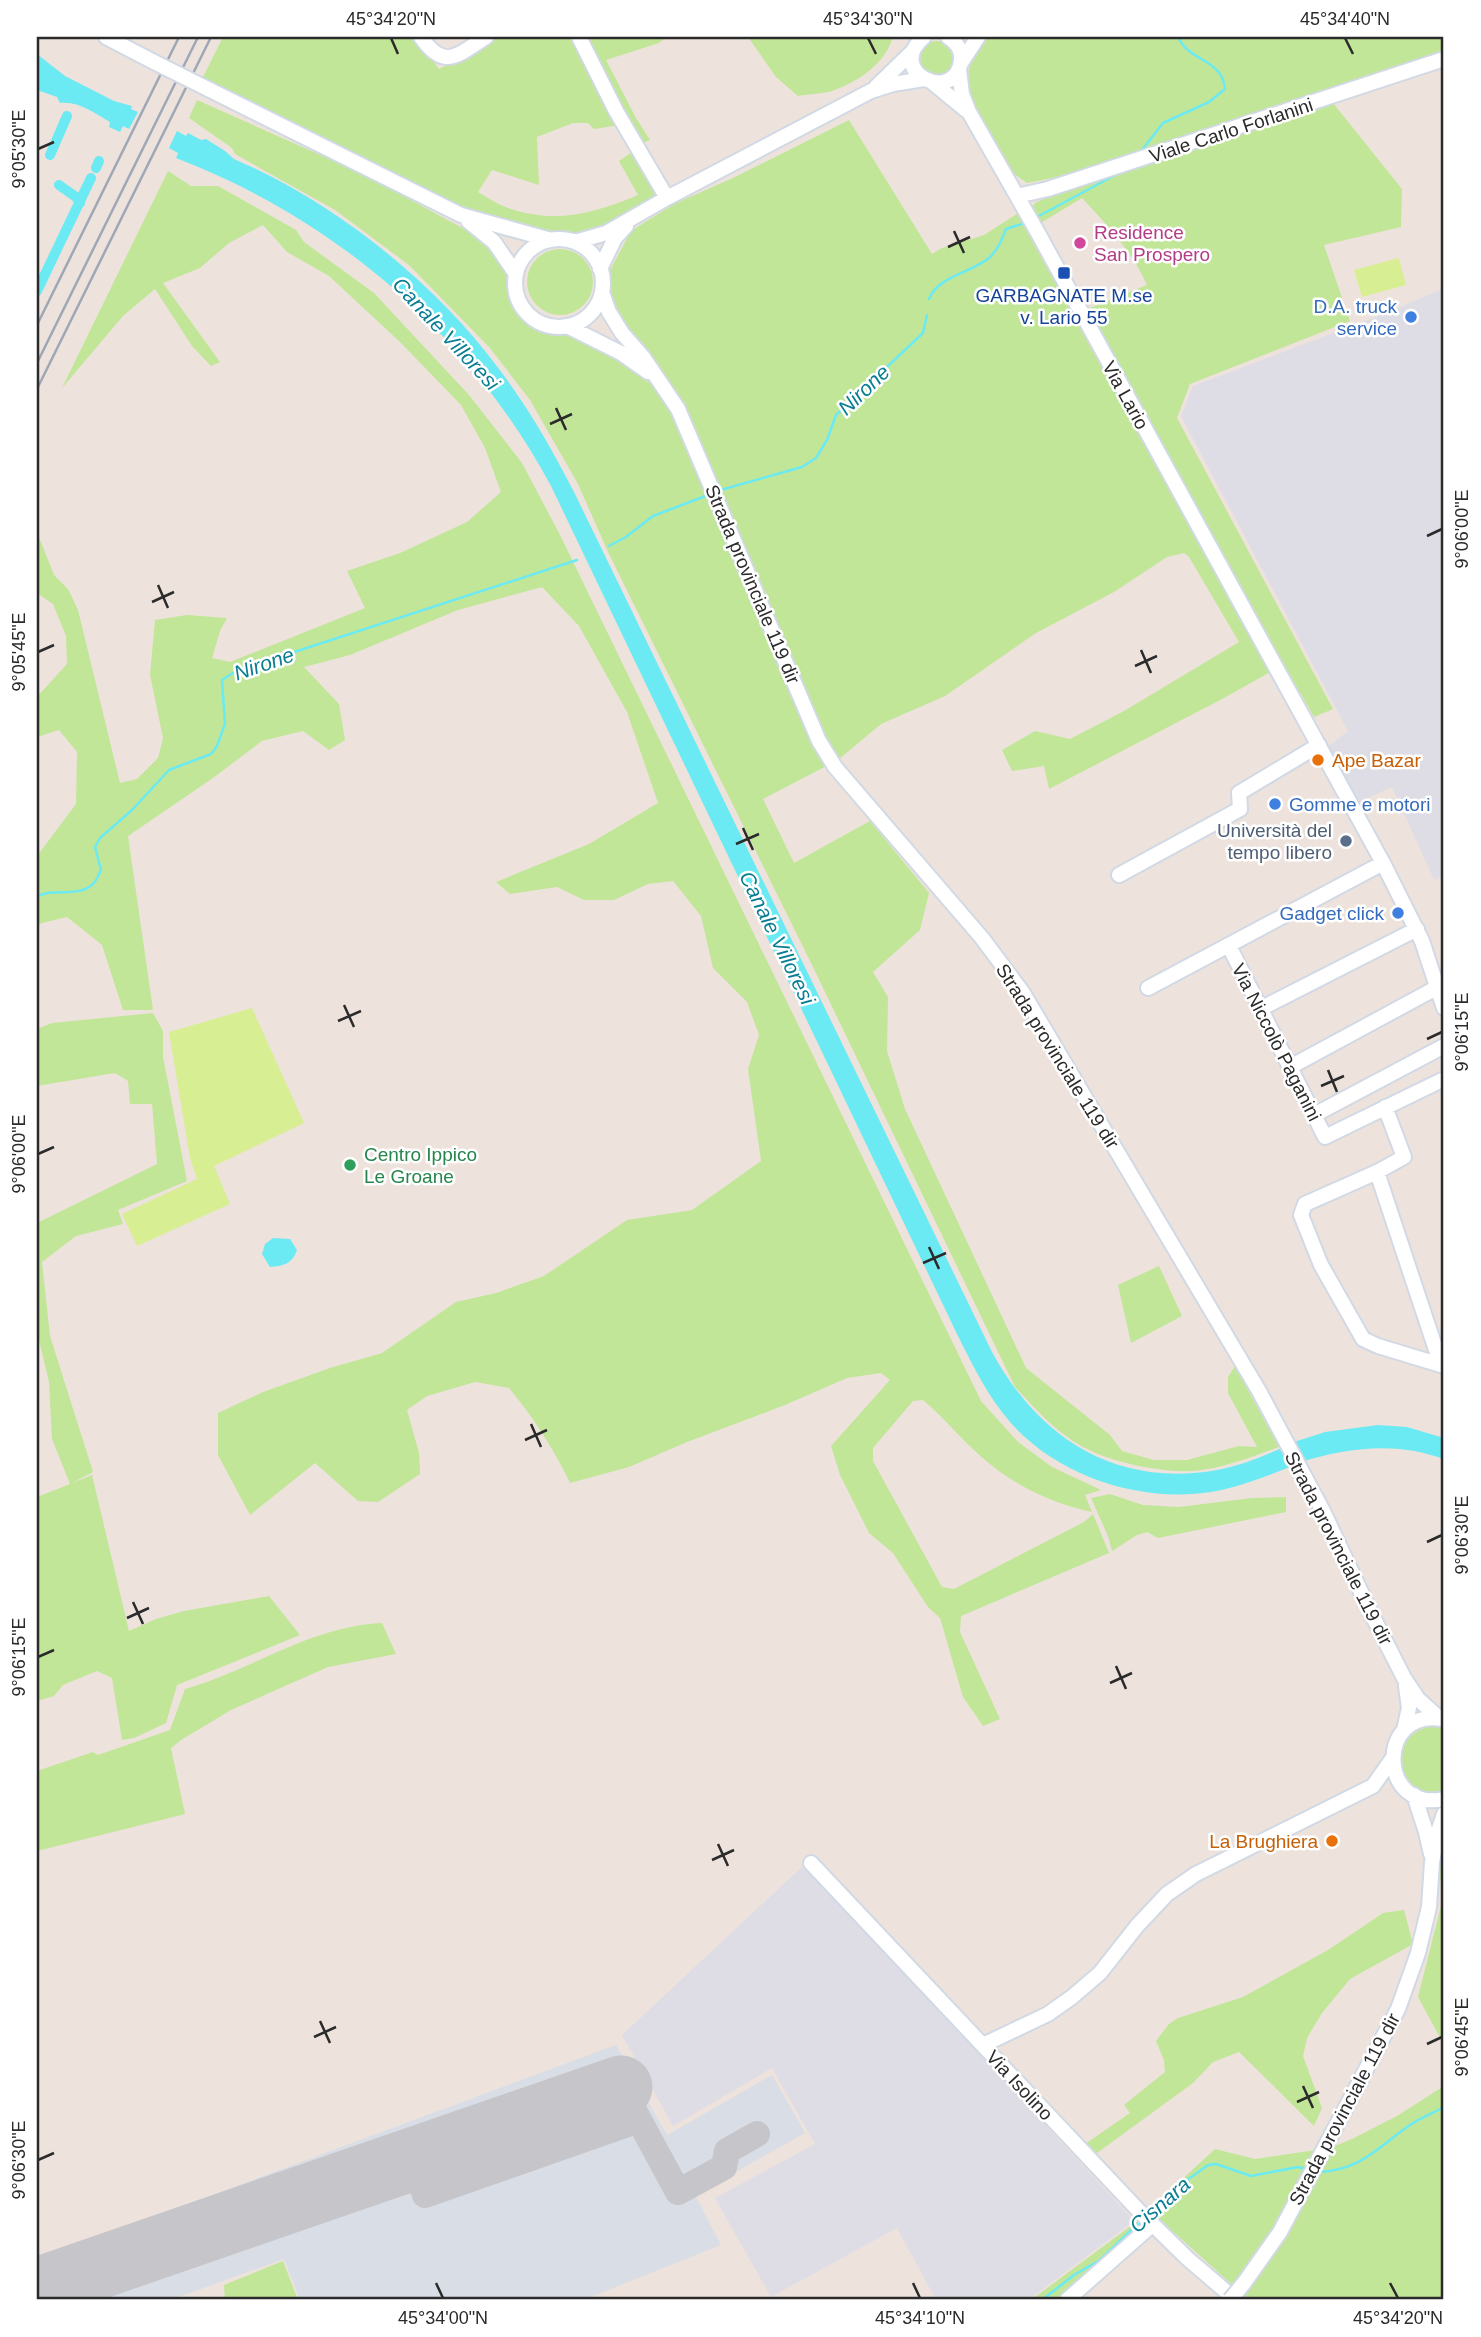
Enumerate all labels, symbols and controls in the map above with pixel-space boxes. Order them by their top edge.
text: 45°34'20"N [346,9,436,29]
text: 45°34'30"N [823,9,913,29]
text: 45°34'40"N [1300,9,1390,29]
street label: Viale Carlo Forlanini [1147,94,1316,167]
text: 9°05'30"E [9,109,29,189]
place label: Residence San Prospero [1094,222,1210,265]
marker: Residence San Prospero [1072,235,1088,251]
marker: GARBAGNATE M.se v. Lario 55 [1056,265,1072,281]
water label: Canale Villoresi [388,273,505,396]
place label: GARBAGNATE M.se v. Lario 55 [975,285,1153,328]
place label: D.A. truck service [1314,296,1397,339]
marker: D.A. truck service [1403,309,1419,325]
street label: Via Lario [1098,358,1153,433]
water label: Nirone [833,360,894,419]
street label: Strada provinciale 119 dir [701,482,804,687]
text: 9°06'00"E [1452,489,1472,569]
text: 9°05'45"E [9,612,29,692]
water label: Nirone [231,643,297,684]
place label: Ape Bazar [1332,750,1421,771]
marker: Ape Bazar [1310,752,1326,768]
place label: Gomme e motori [1289,794,1430,815]
marker: Gomme e motori [1267,796,1283,812]
place label: Università del tempo libero [1217,820,1332,863]
marker: Università del tempo libero [1338,833,1354,849]
water label: Canale Villoresi [735,867,820,1009]
place label: Gadget click [1279,903,1384,924]
marker: Gadget click [1390,905,1406,921]
street label: Strada provinciale 119 dir [992,960,1124,1153]
street label: Via Niccolò Paganini [1228,960,1325,1124]
text: 9°06'15"E [1452,992,1472,1072]
text: 9°06'00"E [9,1114,29,1194]
place label: Centro Ippico Le Groane [364,1144,477,1187]
marker: Centro Ippico Le Groane [342,1157,358,1173]
street label: Strada provinciale 119 dir [1281,1448,1397,1649]
text: 9°06'30"E [1452,1495,1472,1575]
text: 9°06'15"E [9,1617,29,1697]
place label: La Brughiera [1209,1831,1318,1852]
marker: La Brughiera [1324,1833,1340,1849]
text: 9°06'45"E [1452,1997,1472,2077]
street label: Strada provinciale 119 dir [1285,2009,1404,2209]
street label: Via Isolino [982,2046,1057,2124]
text: 9°06'30"E [9,2120,29,2200]
water label: Cisnara [1125,2172,1195,2237]
text: 45°34'00"N [398,2308,488,2328]
text: 45°34'10"N [875,2308,965,2328]
text: 45°34'20"N [1353,2308,1443,2328]

